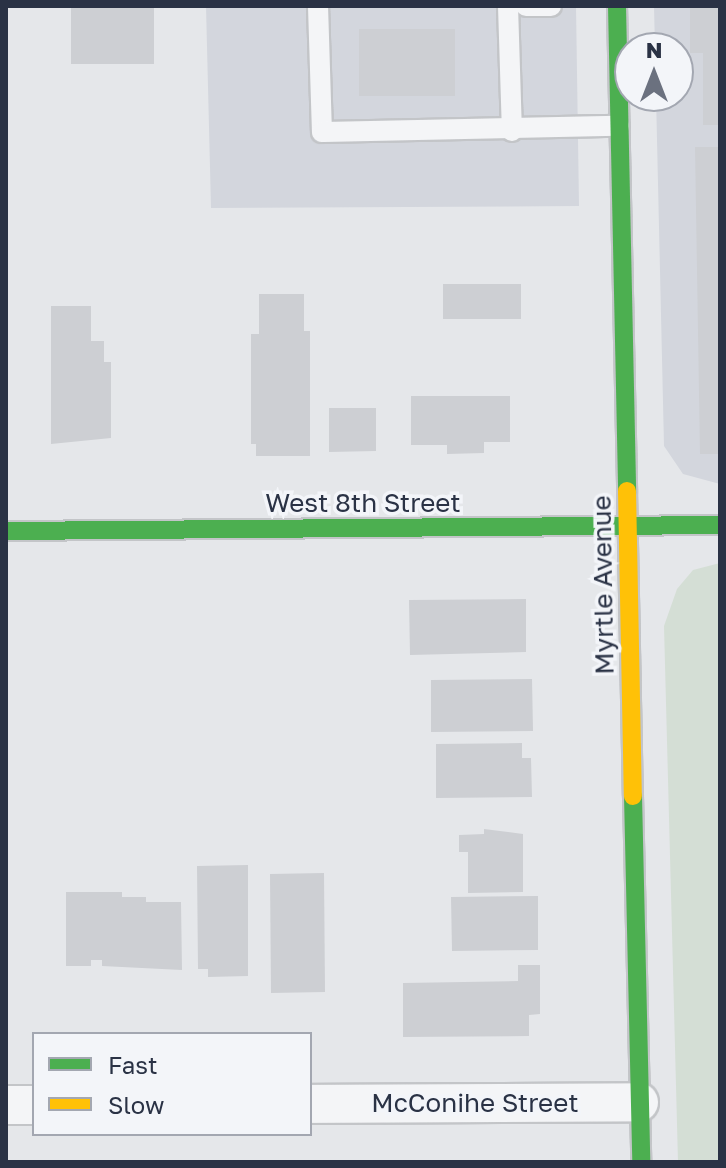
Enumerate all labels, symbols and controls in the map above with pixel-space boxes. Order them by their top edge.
north arrow [614,32,694,112]
text: N [646,36,662,63]
street label: West 8th Street [265,487,461,519]
street label: Myrtle Avenue [586,495,620,675]
legend [32,1032,312,1136]
text: Fast [108,1050,158,1079]
street label: McConihe Street [371,1087,579,1119]
text: Slow [108,1090,164,1119]

